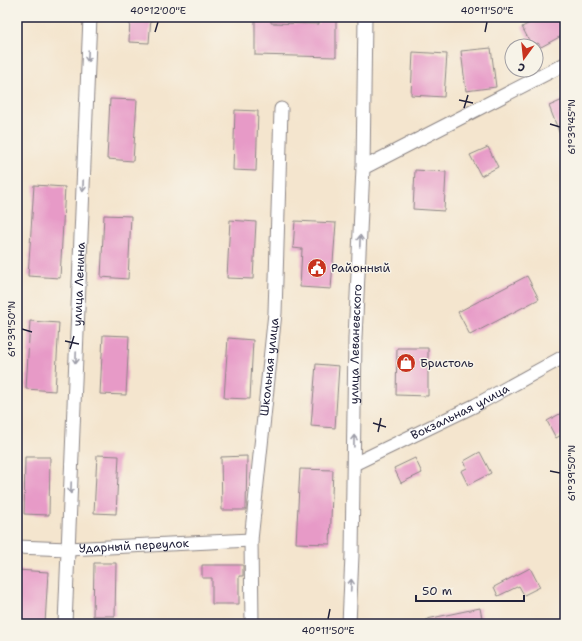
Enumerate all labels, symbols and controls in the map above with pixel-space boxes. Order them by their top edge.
text: 40°12'00"E [130,4,186,17]
text: 40°11'50"E [460,4,514,17]
north arrow [504,38,544,78]
one-way arrow [84,49,92,62]
text: С [516,59,527,75]
text: 61°39'45"N [565,99,578,155]
one-way arrow [79,179,87,192]
one-way arrow [356,235,363,248]
street label: улица Ленина [69,241,89,327]
public building icon: Районный [306,257,328,279]
place label: Районный [331,260,391,276]
street label: улица Леваневского [346,284,366,404]
text: 61°39'50"N [5,301,18,357]
street label: Школьная улица [256,316,283,417]
one-way arrow [72,351,80,364]
shop icon: Бристоль [395,352,417,374]
place label: Бристоль [420,355,474,371]
street label: Вокзальная улица [408,380,512,443]
one-way arrow [350,435,358,448]
text: 61°39'50"N [565,445,578,501]
one-way arrow [67,481,75,494]
street label: Ударный переулок [78,535,190,556]
scale bar [416,577,524,603]
one-way arrow [347,579,354,592]
text: 50 m [422,583,452,599]
text: 40°11'50"E [301,624,355,637]

